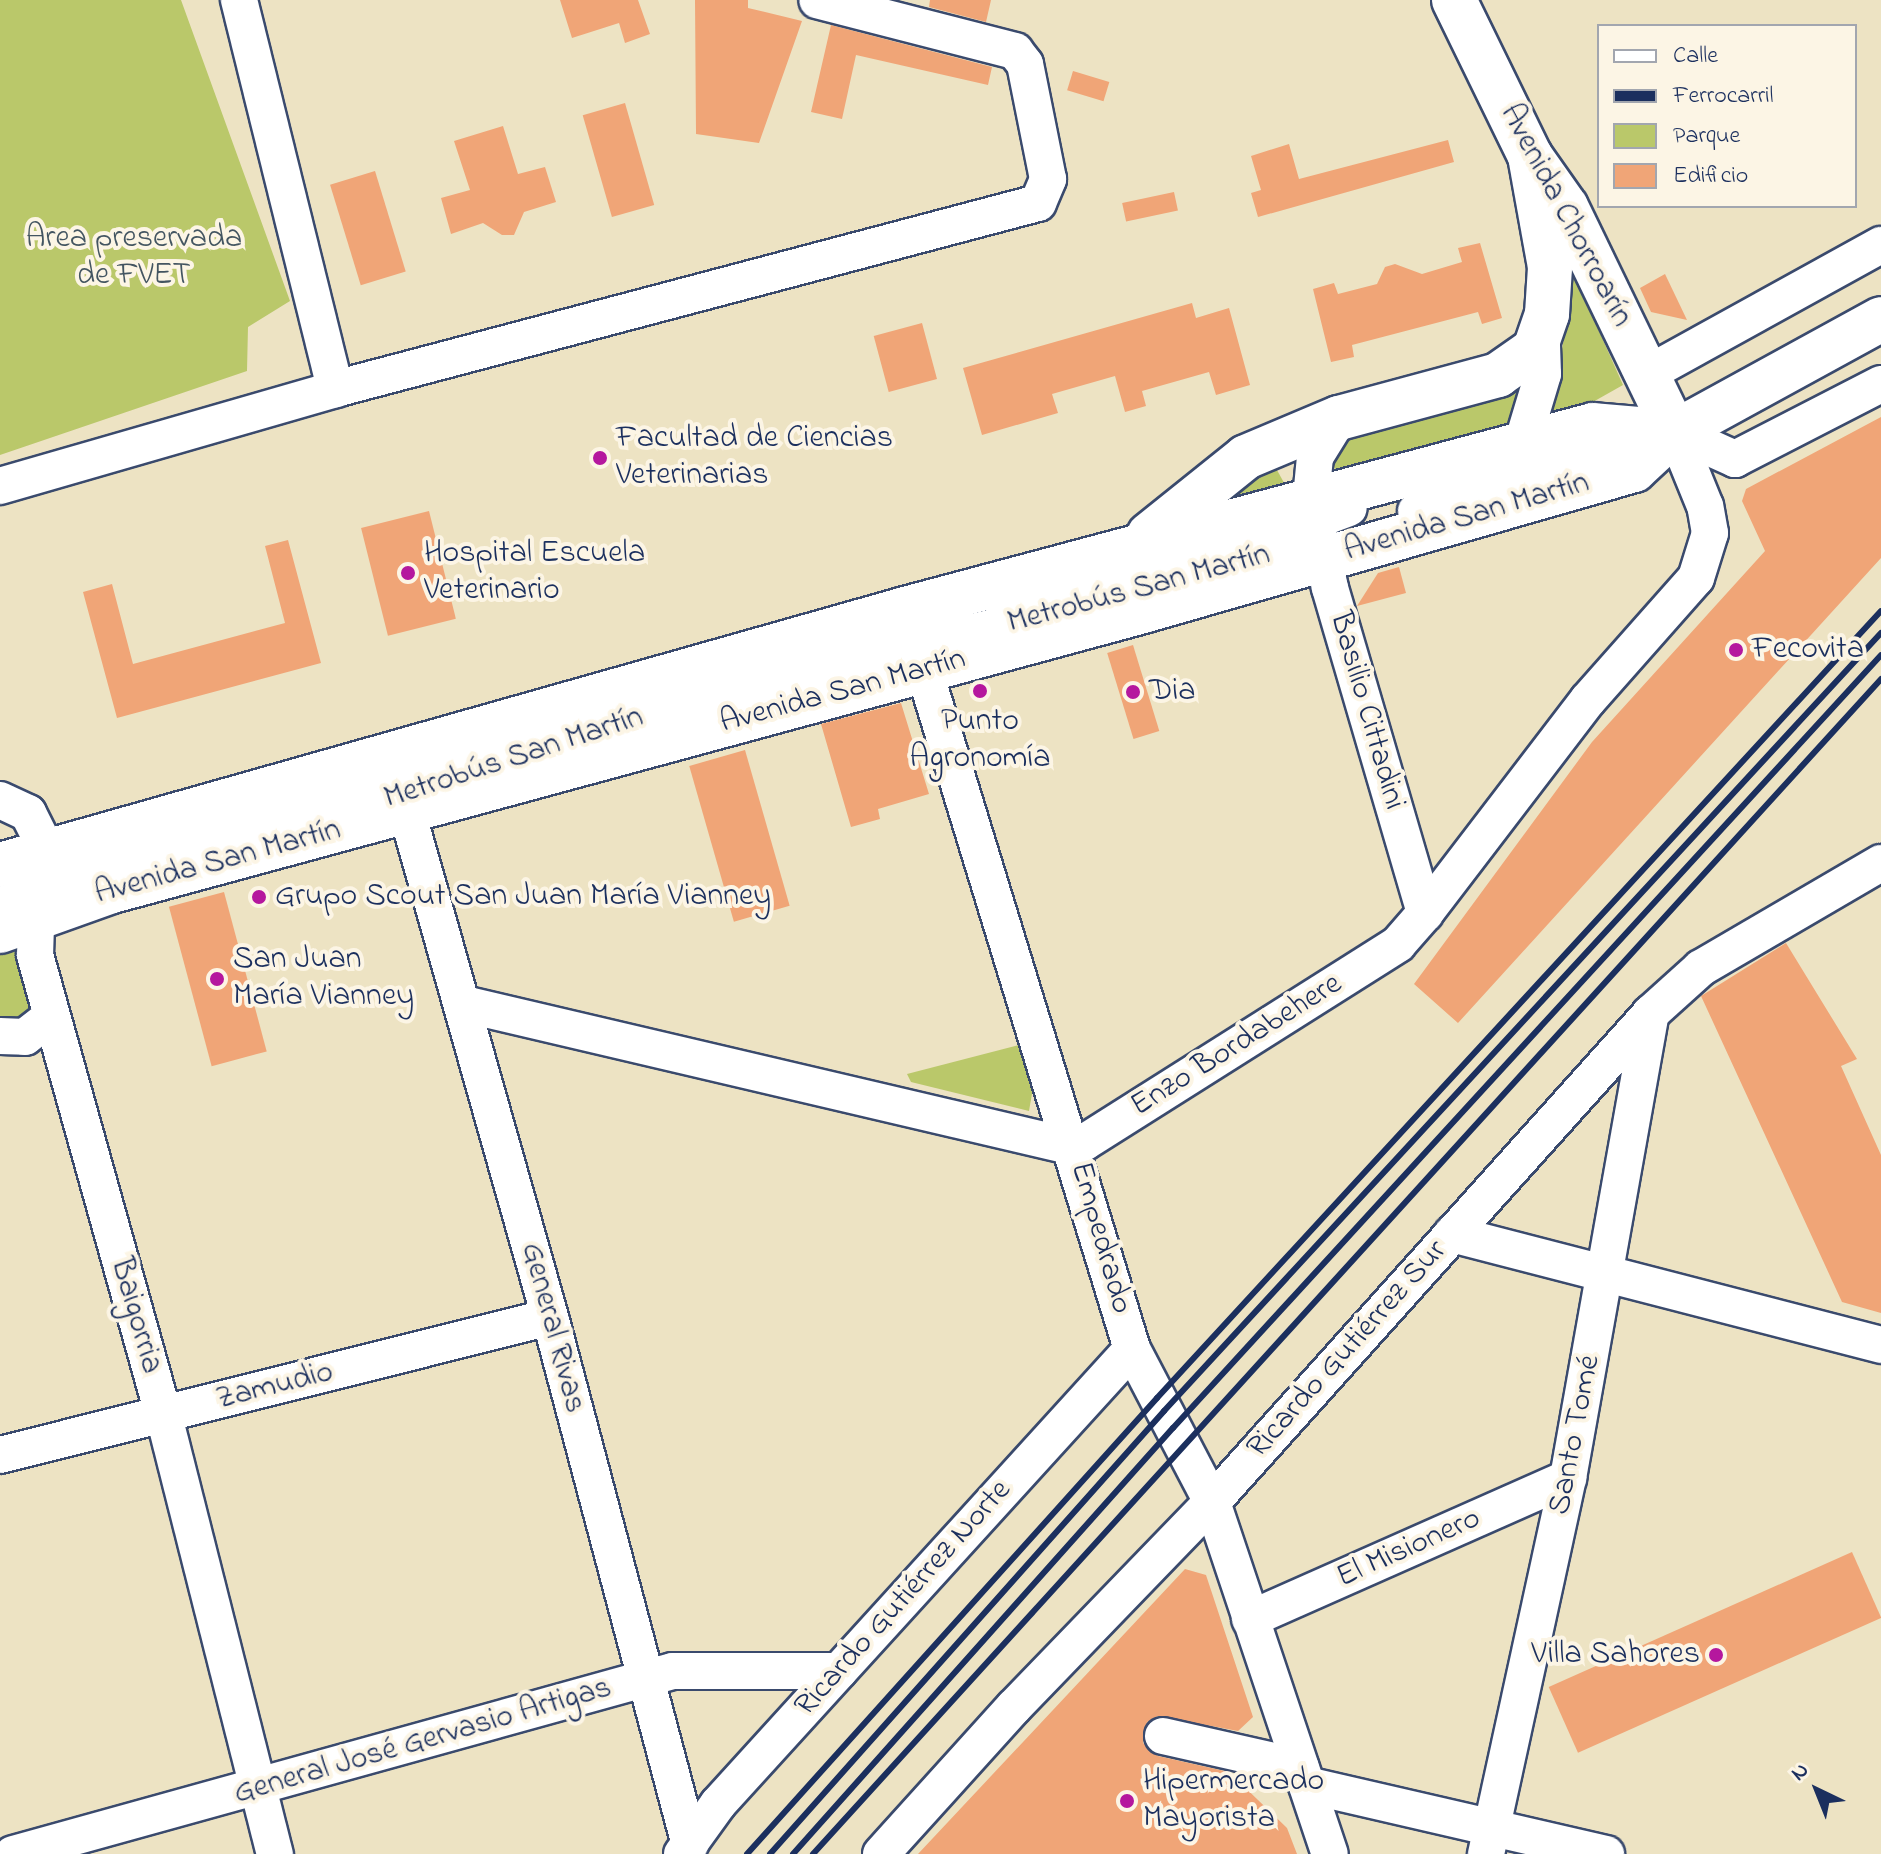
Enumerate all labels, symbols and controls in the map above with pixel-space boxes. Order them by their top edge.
legend [1597,24,1857,208]
text: Calle [1673,39,1718,74]
text: Ferrocarril [1673,79,1774,114]
street label: Avenida Chorroarín [1490,98,1640,334]
text: Parque [1673,119,1740,154]
text: Edificio [1673,159,1748,194]
park label: Area preservada de FVET [26,221,242,296]
place label: Facultad de Ciencias Veterinarias [616,421,893,496]
marker: Facultad de Ciencias Veterinarias [591,449,609,467]
street label: Avenida San Martín [1340,465,1594,571]
place label: Hospital Escuela Veterinario [424,536,645,611]
street label: Metrobús San Martín [1004,537,1274,643]
marker: Hospital Escuela Veterinario [399,564,417,582]
street label: Basilio Cittadini [1319,608,1413,814]
place label: Fecovita [1752,631,1864,669]
street label: Avenida San Martín [716,641,970,743]
marker: Fecovita [1727,641,1745,659]
place label: Dia [1149,673,1196,711]
marker: Punto Agronomía [971,682,989,700]
marker: Dia [1124,683,1142,701]
street label: Metrobús San Martín [380,699,648,819]
place label: Punto Agronomía [910,704,1050,779]
street label: Avenida San Martín [91,812,345,914]
place label: Grupo Scout San Juan María Vianney [275,878,771,916]
marker: Grupo Scout San Juan María Vianney [250,888,268,906]
place label: San Juan María Vianney [233,942,414,1017]
street label: Enzo Bordabehere [1124,966,1350,1126]
marker: San Juan María Vianney [208,970,226,988]
street label: Empedrado [1060,1158,1140,1318]
street label: Ricardo Gutiérrez Sur [1240,1233,1456,1467]
street label: General Rivas [511,1239,593,1417]
street label: Baigorria [100,1254,170,1378]
street label: Santo Tomé [1542,1352,1610,1518]
street label: Zamudio [213,1354,337,1420]
street label: Ricardo Gutiérrez Norte [788,1473,1020,1725]
street label: El Misionero [1331,1500,1487,1598]
place label: Villa Sahores [1531,1636,1700,1674]
marker: Villa Sahores [1707,1646,1725,1664]
street label: General José Gervasio Artigas [230,1670,616,1814]
north arrow [1777,1750,1857,1830]
text: N [1784,1756,1817,1789]
place label: Hipermercado Mayorista [1143,1764,1324,1839]
marker: Hipermercado Mayorista [1118,1792,1136,1810]

